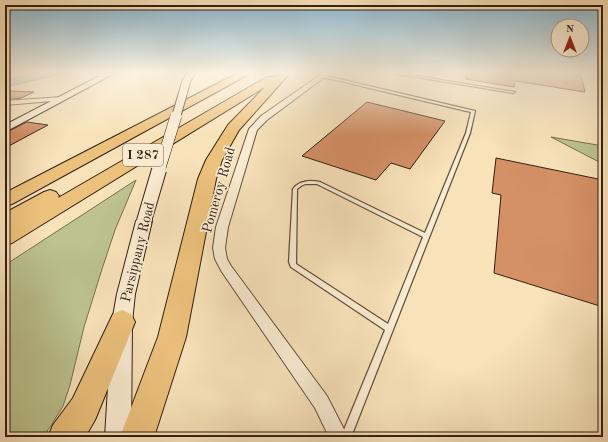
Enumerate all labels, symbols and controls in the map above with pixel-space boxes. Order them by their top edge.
north arrow [550,18,590,58]
text: N [566,24,575,35]
road number: I 287 [123,144,163,166]
street label: Pomeroy Road [200,146,238,234]
street label: Parsippany Road [119,200,157,304]

